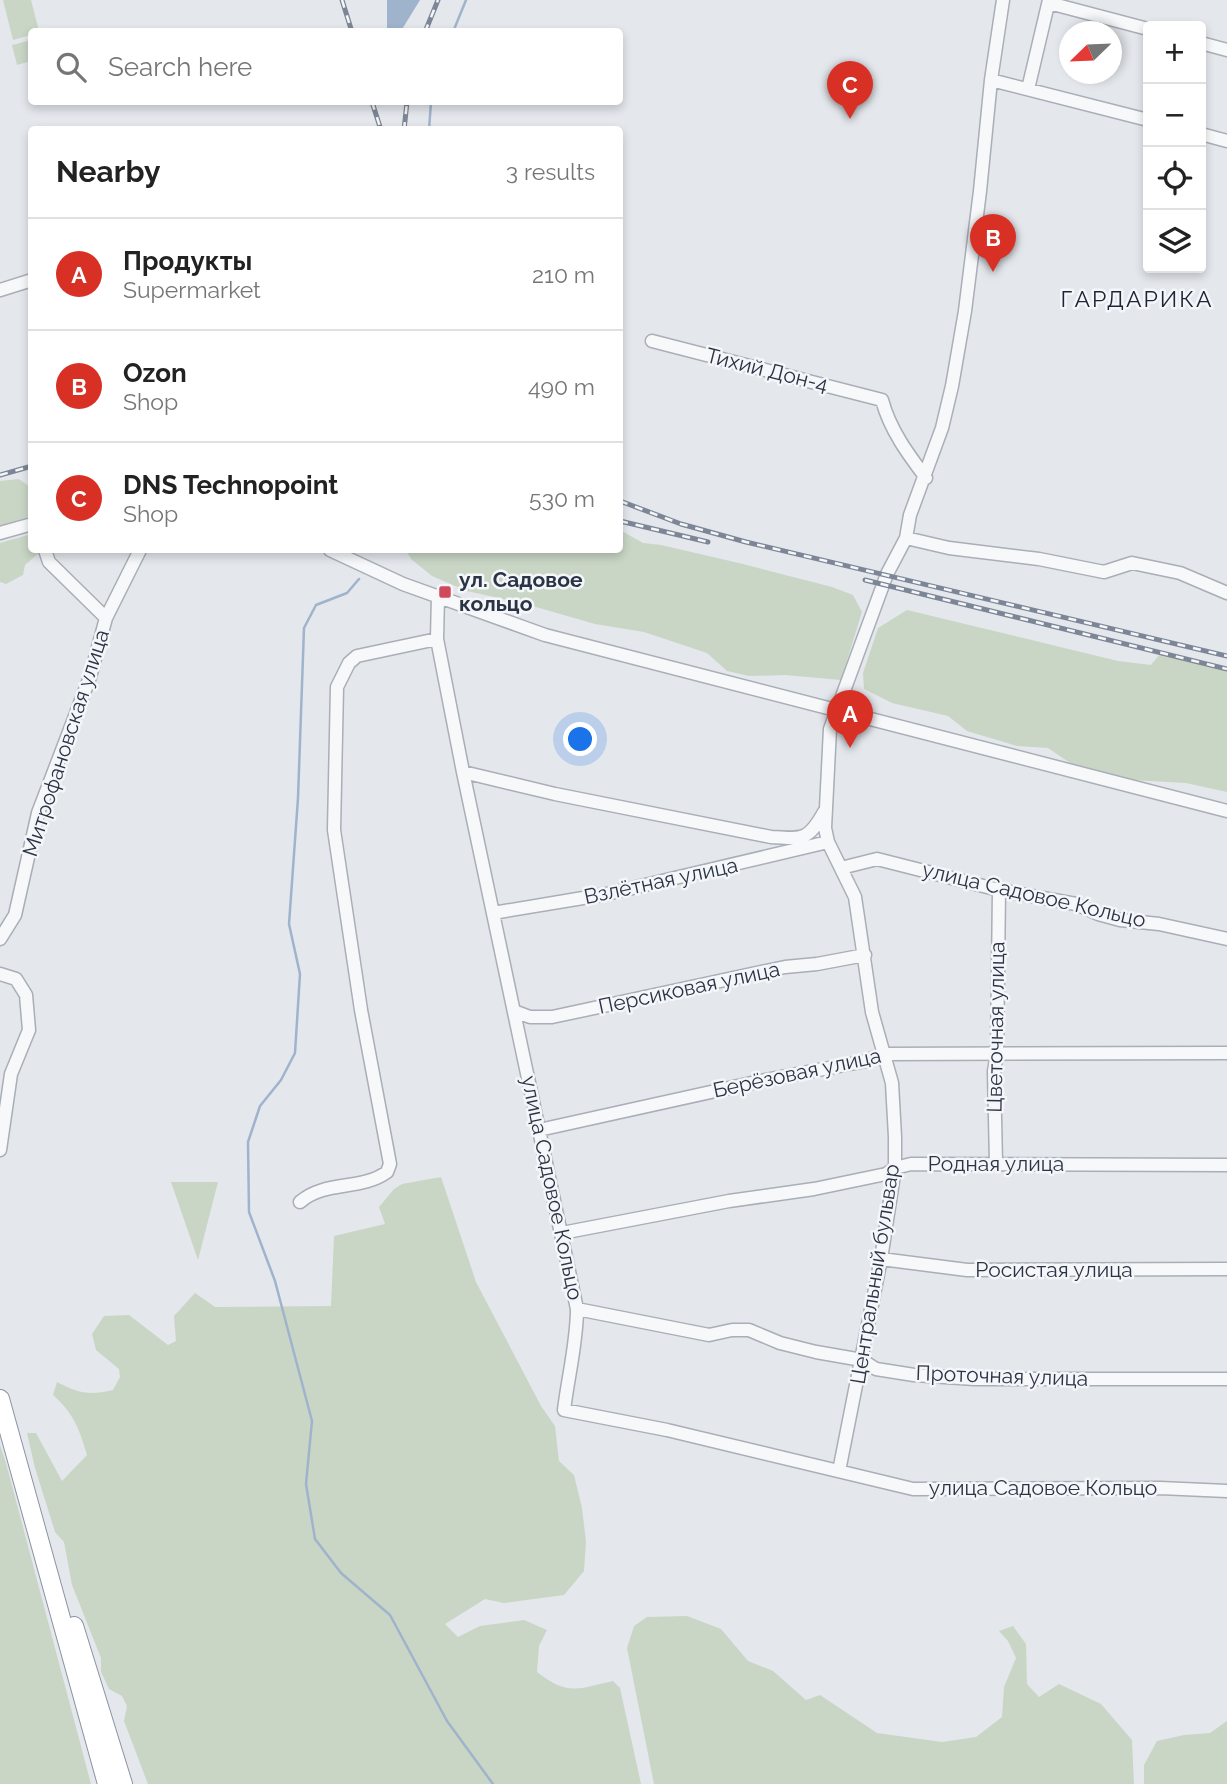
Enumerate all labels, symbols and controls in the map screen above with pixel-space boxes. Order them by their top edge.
north arrow [1059,21,1122,84]
map controls [1143,21,1206,273]
button: + [1143,21,1206,84]
search box [28,28,623,105]
icon: search [52,48,90,86]
text: Search here [108,52,252,82]
pin: C [827,61,873,119]
button: − [1143,84,1206,147]
button: locate [1143,147,1206,210]
text: Nearby [56,154,160,189]
text: 3 results [506,158,595,185]
button: layers [1143,210,1206,273]
pin: B [970,214,1016,272]
text: Продукты [123,246,252,276]
text: A [71,261,87,288]
text: 210 m [532,261,595,288]
text: Supermarket [123,276,261,303]
district label: ГАРДАРИКА [1061,285,1213,312]
street label: Тихий Дон-4 [703,342,831,397]
text: Ozon [123,358,187,388]
text: B [71,373,87,400]
text: 490 m [528,373,595,400]
text: Shop [123,388,178,415]
text: DNS Technopoint [123,470,338,500]
text: C [71,485,87,512]
text: 530 m [529,485,595,512]
text: Shop [123,500,178,527]
place label: ул. Садовое кольцо [459,567,583,616]
marker: ул. Садовое кольцо [437,584,453,600]
street label: Митрофановская улица [17,626,114,860]
pin: A [827,690,873,748]
your location [563,722,597,756]
street label: Взлётная улица [582,852,740,909]
street label: улица Садовое Кольцо [920,857,1148,932]
street label: Цветочная улица [982,941,1009,1113]
street label: Персиковая улица [596,956,782,1019]
street label: Берёзовая улица [711,1042,883,1103]
street label: улица Садовое Кольцо [516,1073,588,1302]
street label: Родная улица [928,1151,1064,1176]
street label: Центральный бульвар [845,1162,904,1386]
street label: Росистая улица [975,1257,1133,1282]
street label: Проточная улица [915,1360,1089,1391]
street label: улица Садовое Кольцо [929,1475,1157,1500]

